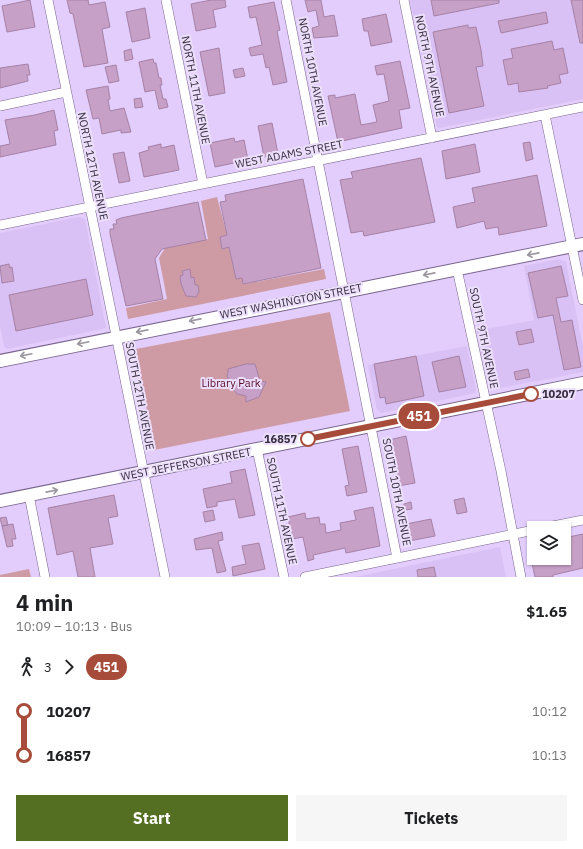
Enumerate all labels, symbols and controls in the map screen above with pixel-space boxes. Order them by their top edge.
street label: NORTH 9TH AVENUE [412,14,448,118]
street label: NORTH 10TH AVENUE [296,17,330,127]
street label: NORTH 11TH AVENUE [179,35,213,145]
street label: NORTH 12TH AVENUE [75,111,111,221]
street label: WEST ADAMS STREET [234,137,345,171]
one-way arrow [527,250,540,258]
one-way arrow [423,270,436,278]
street label: WEST WASHINGTON STREET [219,280,364,322]
street label: SOUTH 9TH AVENUE [466,286,502,390]
one-way arrow [189,317,202,325]
one-way arrow [136,328,149,336]
one-way arrow [77,340,90,348]
street label: SOUTH 12TH AVENUE [123,341,157,451]
one-way arrow [20,352,33,360]
park label: Library Park [201,376,261,390]
marker: 10207 [523,386,539,402]
place label: 10207 [542,387,575,401]
line badge: 451 [396,403,442,429]
text: 451 [406,407,432,425]
marker: 16857 [300,431,316,447]
place label: 16857 [264,432,297,446]
street label: SOUTH 10TH AVENUE [380,437,414,547]
street label: WEST JEFFERSON STREET [120,444,253,484]
street label: SOUTH 11TH AVENUE [264,456,300,566]
one-way arrow [45,487,58,495]
map controls [527,521,571,565]
button: layers [527,521,571,565]
text: 4 min [16,588,73,617]
text: $1.65 [526,602,567,621]
text: 10:09 – 10:13 · Bus [16,618,132,635]
icon: walk [16,656,38,678]
icon: forward [58,656,80,678]
text: 451 [94,658,119,676]
text: 3 [44,659,52,676]
text: 10207 [46,702,91,721]
text: 10:12 [532,703,567,720]
text: 16857 [46,746,91,765]
text: 10:13 [532,747,567,764]
button: Start [16,795,288,841]
button: Tickets [296,795,567,841]

